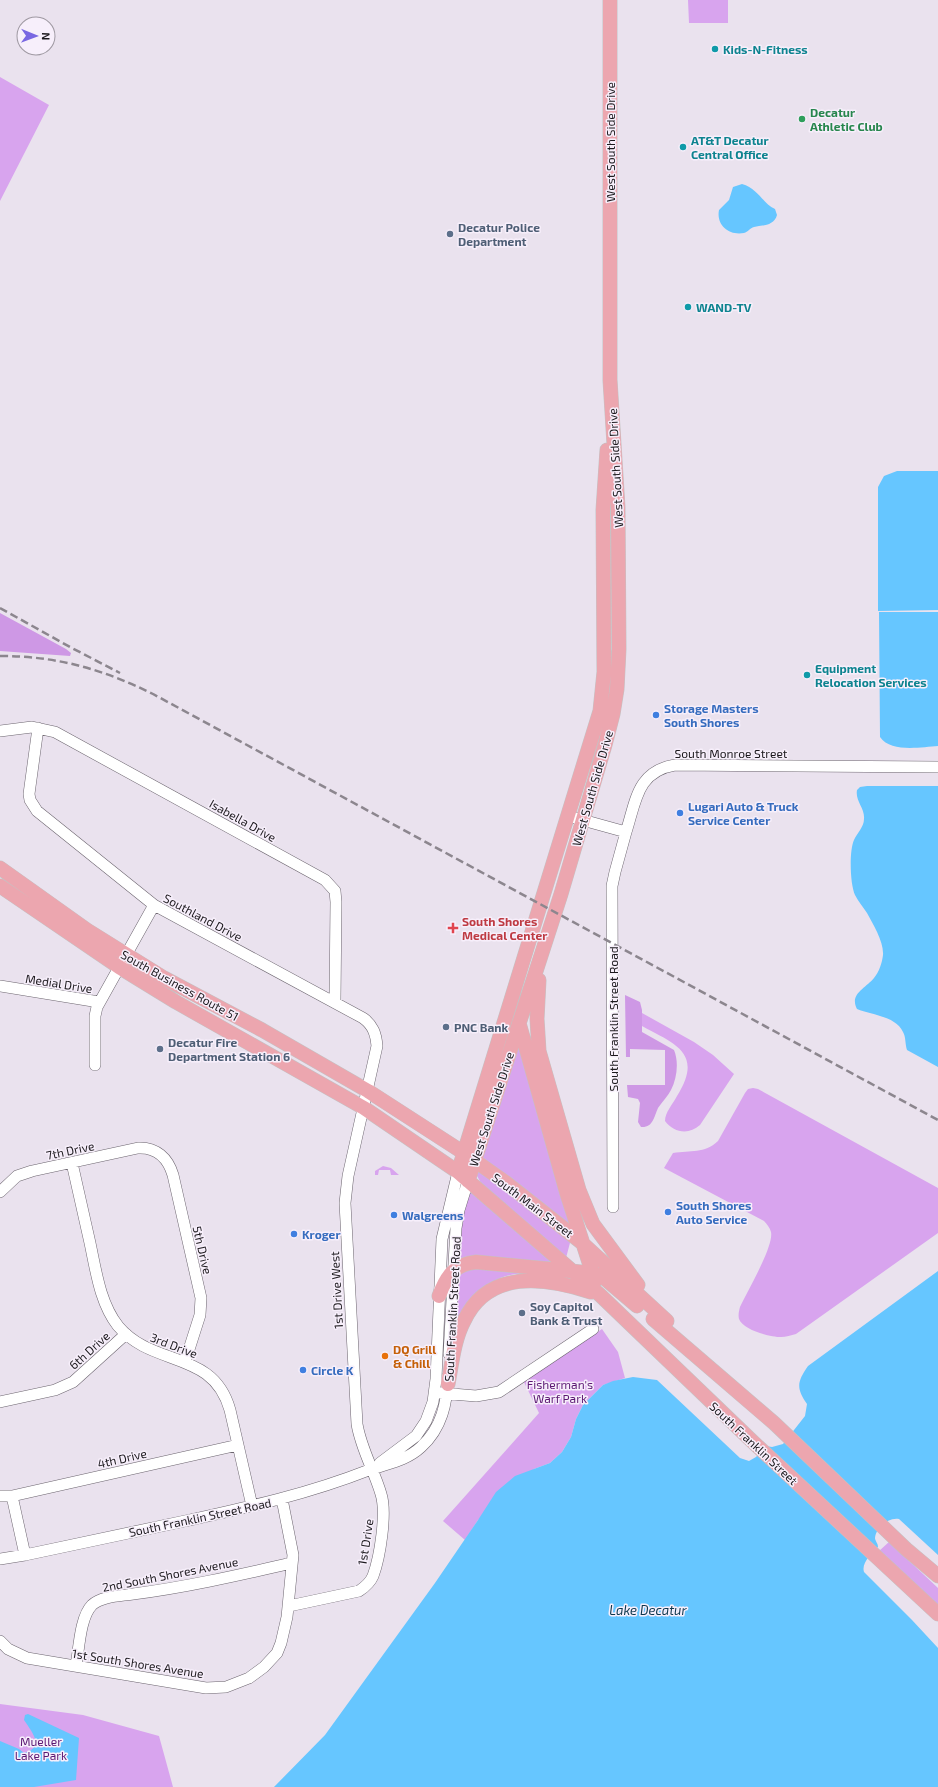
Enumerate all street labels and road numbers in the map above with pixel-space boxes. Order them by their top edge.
street label: West South Side Drive [603,82,617,202]
street label: West South Side Drive [605,408,625,528]
street label: West South Side Drive [569,729,615,847]
street label: South Monroe Street [675,746,788,760]
street label: Isabella Drive [207,796,279,844]
street label: Southland Drive [161,890,245,944]
street label: South Franklin Street Road [606,946,620,1092]
street label: South Business Route 51 [119,947,241,1023]
street label: Medial Drive [24,971,94,995]
street label: West South Side Drive [466,1050,516,1168]
street label: 7th Drive [45,1138,95,1162]
street label: South Main Street [490,1170,577,1240]
street label: 5th Drive [191,1224,215,1276]
street label: South Franklin Street Road [441,1236,463,1382]
street label: 1st Drive West [327,1251,345,1329]
street label: 6th Drive [66,1328,112,1372]
street label: 3rd Drive [148,1330,200,1360]
street label: South Franklin Street [707,1399,801,1488]
street label: 4th Drive [96,1446,148,1470]
street label: South Franklin Street Road [128,1495,272,1539]
street label: 1st Drive [354,1518,376,1566]
street label: 2nd South Shores Avenue [101,1554,239,1594]
street label: 1st South Shores Avenue [71,1646,205,1680]

